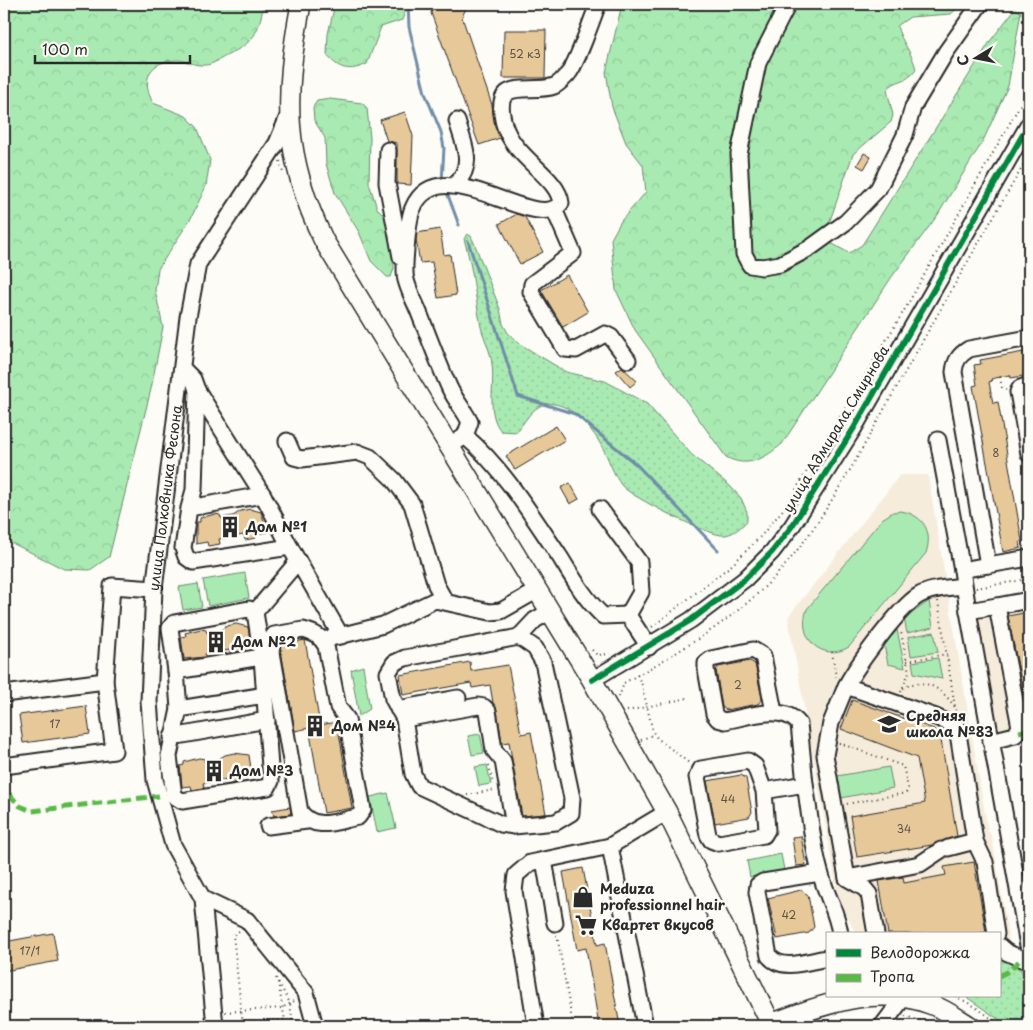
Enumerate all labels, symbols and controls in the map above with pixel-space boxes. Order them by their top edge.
scale bar [35,32,190,64]
north arrow [950,32,1000,82]
text: 100 m [42,37,88,60]
house number: 52 к3 [509,45,541,62]
text: С [951,53,974,67]
street label: улица Адмирала Смирнова [777,341,894,517]
street label: улица Полковника Фесюна [143,403,187,592]
house number: 8 [993,444,1000,461]
building icon: Дом №1 [217,514,243,540]
place label: Дом №1 [245,516,307,537]
building icon: Дом №2 [203,629,229,655]
place label: Дом №2 [231,631,296,652]
house number: 2 [734,676,742,693]
place label: Средняя школа №83 [906,705,993,742]
school or university icon: Средняя школа №83 [876,711,902,737]
building icon: Дом №4 [302,713,328,739]
house number: 17 [50,715,61,732]
place label: Дом №4 [331,715,396,736]
building icon: Дом №3 [201,758,227,784]
place label: Дом №3 [229,760,293,781]
house number: 44 [721,790,735,807]
house number: 34 [897,820,911,837]
place label: Meduza professionnel hair [600,878,726,915]
shop icon: Meduza professionnel hair [570,884,596,910]
house number: 42 [782,906,797,923]
supermarket icon: Квартет вкусов [573,912,599,938]
place label: Квартет вкусов [602,914,714,935]
legend [826,932,1000,998]
text: Велодорожка [870,940,971,963]
house number: 17/1 [20,942,40,959]
text: Тропа [870,964,915,987]

